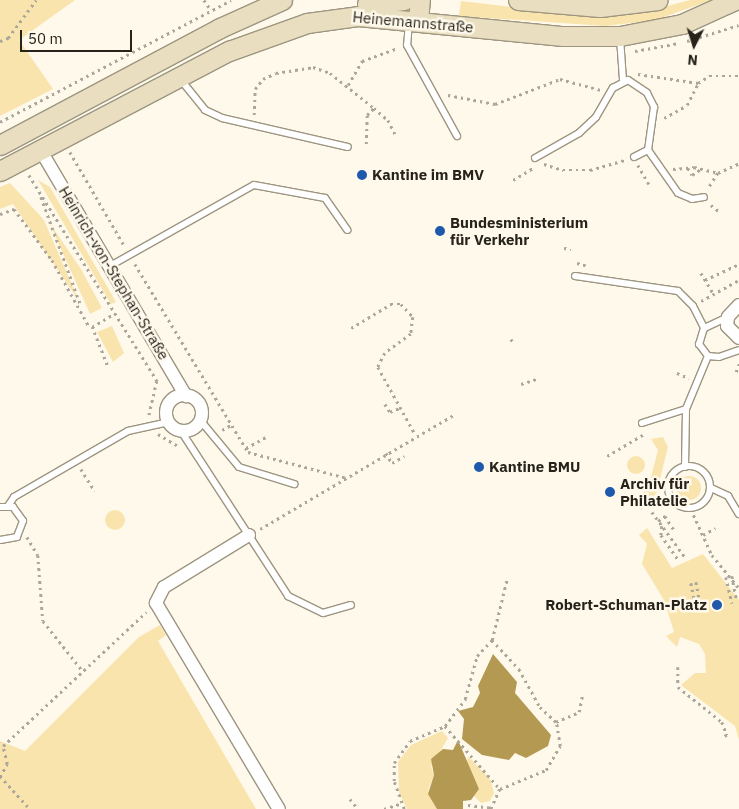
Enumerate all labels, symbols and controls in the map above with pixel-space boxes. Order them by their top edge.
street label: Heinemannstraße [352,8,474,36]
scale bar [22,20,135,52]
north arrow [669,20,719,70]
text: 50 m [28,29,63,48]
text: N [687,51,699,69]
place label: Kantine im BMV [372,166,484,184]
marker: Kantine im BMV [356,169,368,181]
street label: Heinrich-von-Stephan-Straße [55,183,173,363]
place label: Bundesministerium für Verkehr [450,213,588,248]
marker: Bundesministerium für Verkehr [434,225,446,237]
place label: Kantine BMU [489,458,580,476]
marker: Kantine BMU [473,461,485,473]
place label: Archiv für Philatelie [620,474,689,509]
marker: Archiv für Philatelie [604,486,616,498]
place label: Robert-Schuman-Platz [545,596,707,614]
marker: Robert-Schuman-Platz [711,599,723,611]

